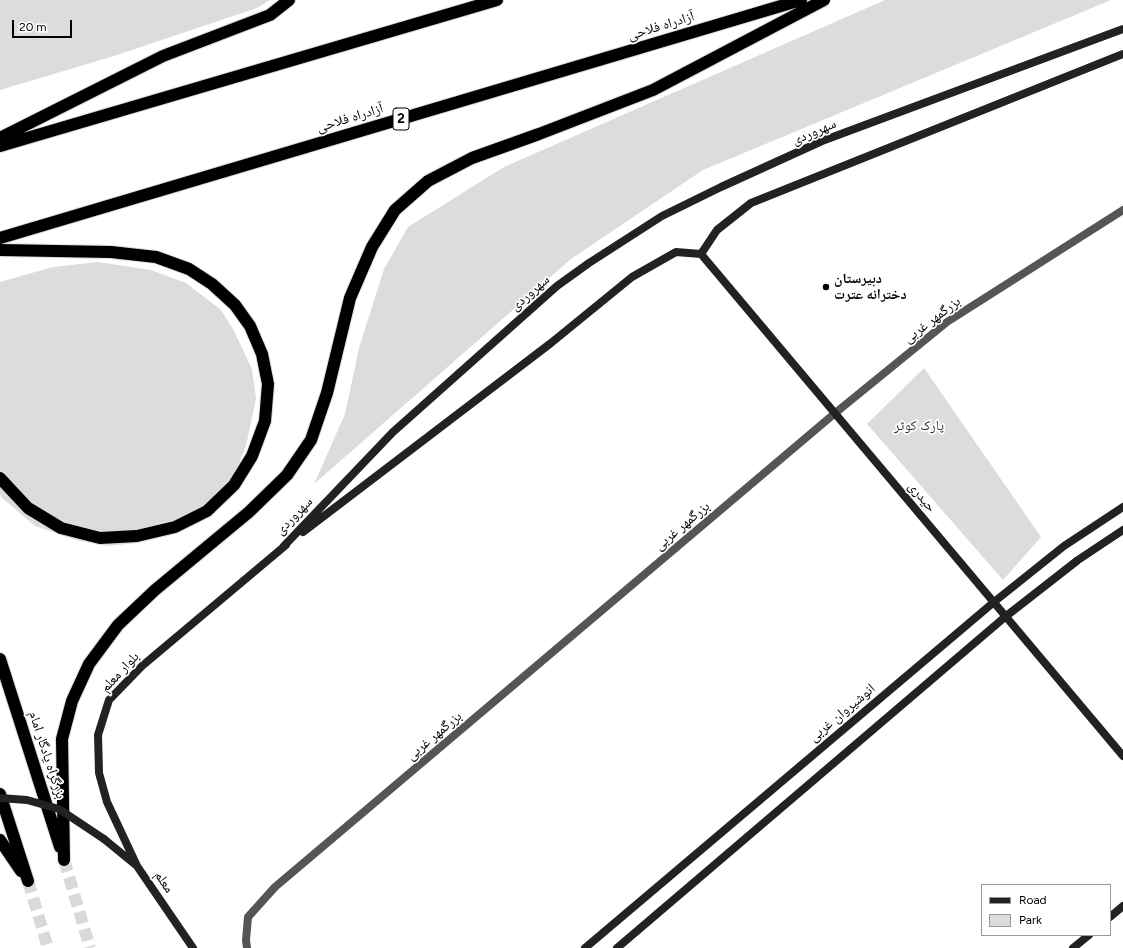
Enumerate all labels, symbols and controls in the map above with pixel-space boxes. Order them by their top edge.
street label: آزادراه فلاحی [626,8,696,44]
scale bar [14,12,74,38]
text: 20 m [19,20,47,34]
street label: آزادراه فلاحی [315,100,385,136]
road number: 2 [393,108,409,130]
street label: سهروردی [789,115,839,149]
street label: سهروردی [507,271,553,315]
place label: دبیرستان دخترانه عترت [834,271,907,304]
marker: دبیرستان دخترانه عترت [821,282,831,292]
street label: بزرگمهر غربی [900,293,964,347]
park label: پارک کوثر [894,418,944,434]
street label: حیدری [904,478,940,516]
street label: سهروردی [272,493,316,539]
street label: بزرگمهر غربی [651,498,713,554]
street label: بلوار معلم [97,648,143,696]
street label: انوشیروان غربی [805,680,879,746]
street label: بزرگمهر غربی [403,708,465,764]
street label: بزرگراه یادگار امام [25,709,69,801]
street label: معلم [151,868,177,896]
legend [981,884,1111,936]
text: Road [1019,893,1047,907]
text: Park [1019,913,1042,927]

